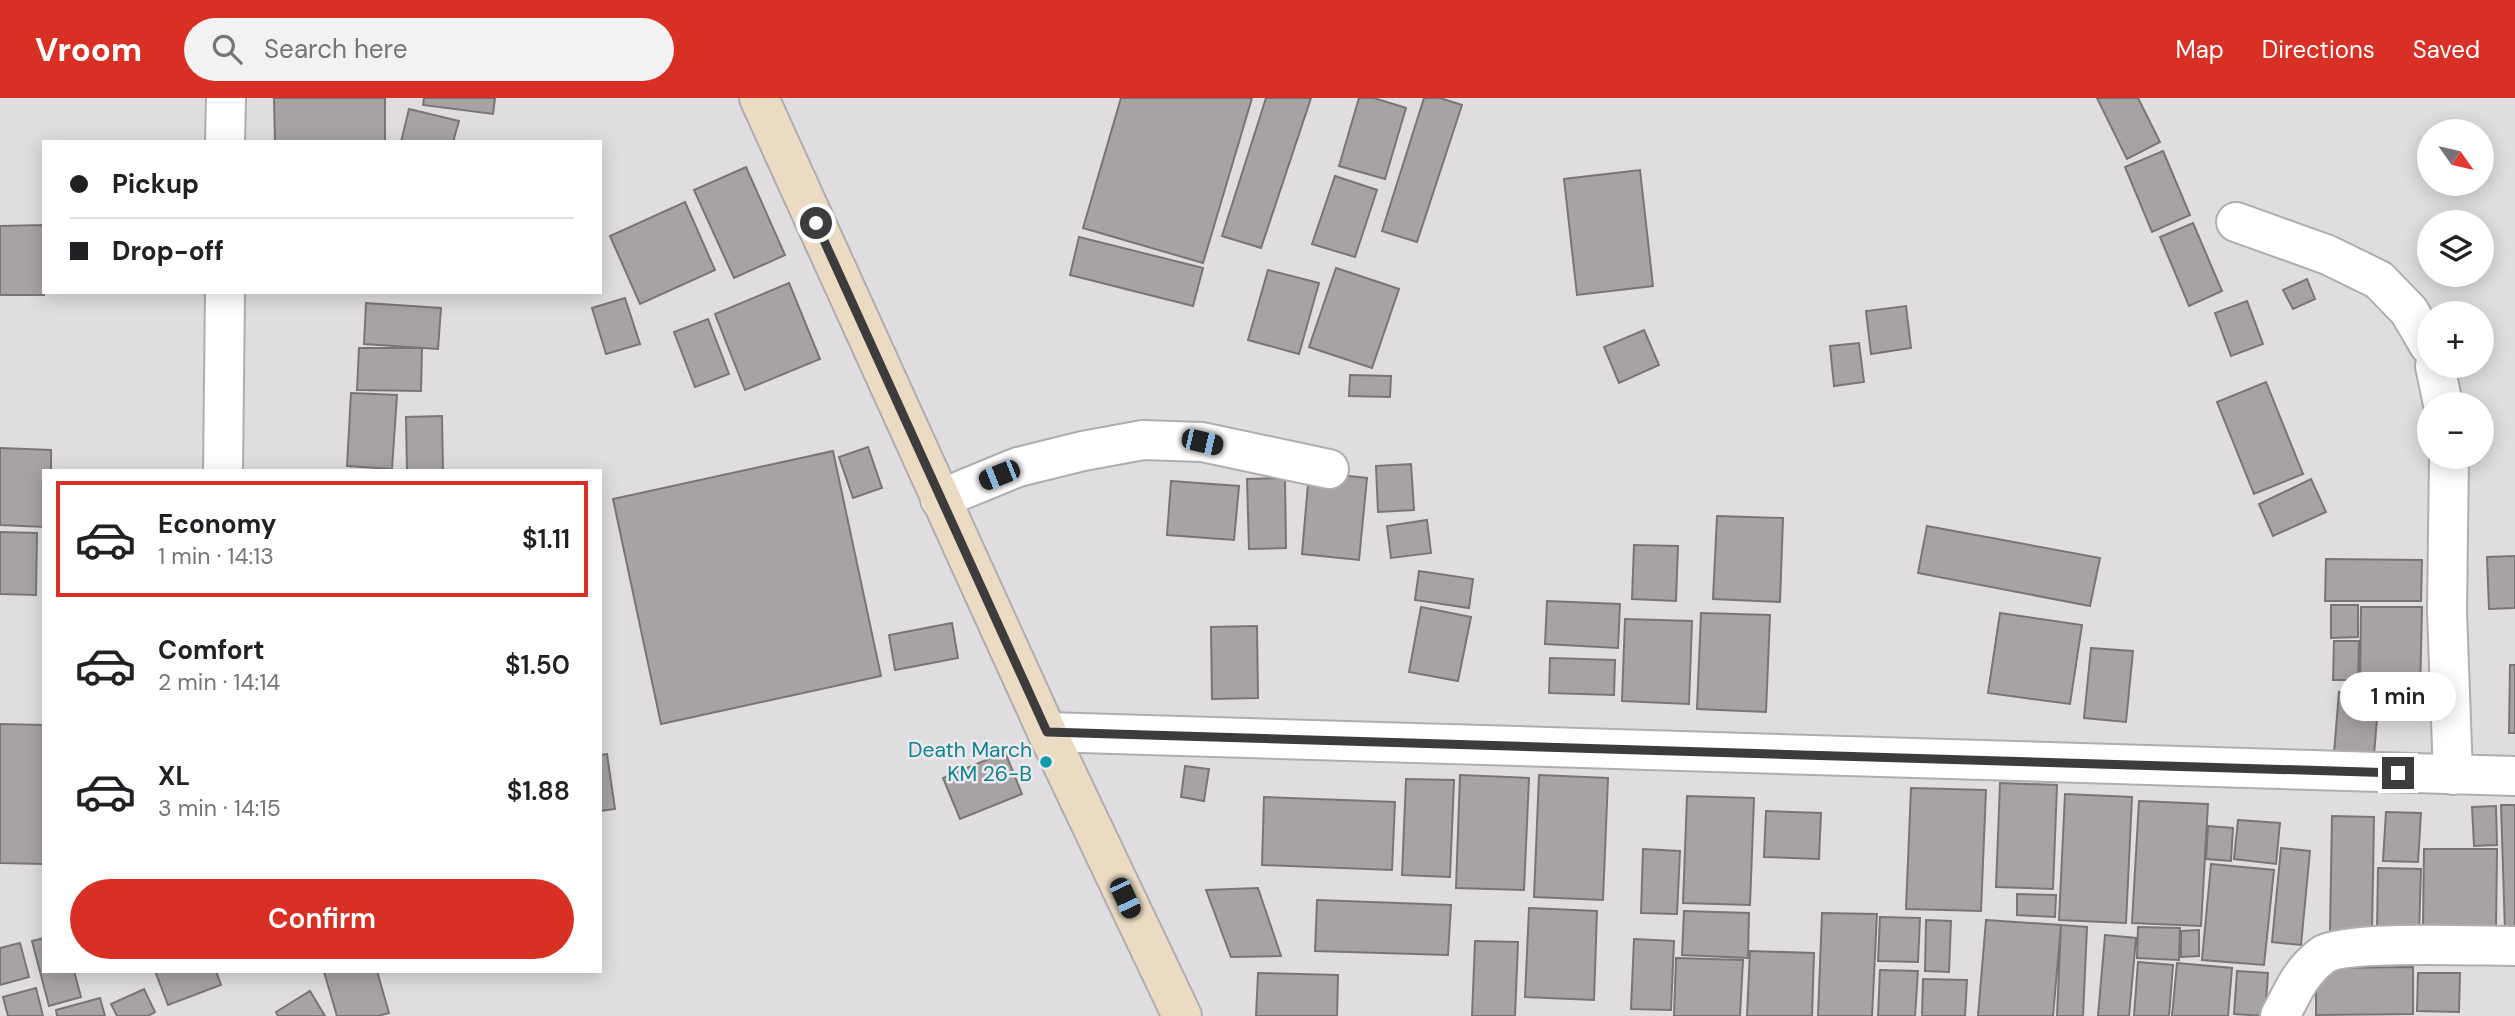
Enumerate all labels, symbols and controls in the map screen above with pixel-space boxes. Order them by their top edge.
search box [184,18,674,81]
text: Vroom [35,28,142,71]
icon: search [208,30,246,68]
text: Search here [264,32,408,66]
text: Map [2176,34,2224,65]
text: Directions [2262,34,2375,65]
text: Saved [2413,34,2480,65]
north arrow [2417,119,2494,196]
map controls [2417,119,2494,469]
text: Pickup [112,167,199,201]
route start [800,207,832,239]
button: layers [2417,210,2494,287]
text: Drop-off [112,234,224,268]
button: + [2417,301,2494,378]
button: − [2417,392,2494,469]
car [1180,427,1225,457]
car [976,457,1023,493]
text: Economy [158,507,276,541]
icon: car [74,508,137,571]
text: $1.11 [522,522,570,556]
text: 1 min · 14:13 [158,541,274,571]
text: Comfort [158,633,264,667]
icon: car [74,634,137,697]
text: $1.50 [505,648,570,682]
text: 2 min · 14:14 [158,667,280,697]
callout: 1 min [2340,672,2456,720]
text: 1 min [2371,681,2425,711]
place label: Death March KM 26-B [908,736,1032,788]
marker: Death March KM 26-B [1038,754,1054,770]
route end [2382,757,2414,789]
text: XL [158,759,190,793]
icon: car [74,760,137,823]
text: $1.88 [507,774,570,808]
text: 3 min · 14:15 [158,793,281,823]
car [1107,875,1144,921]
button: Confirm [70,879,574,959]

